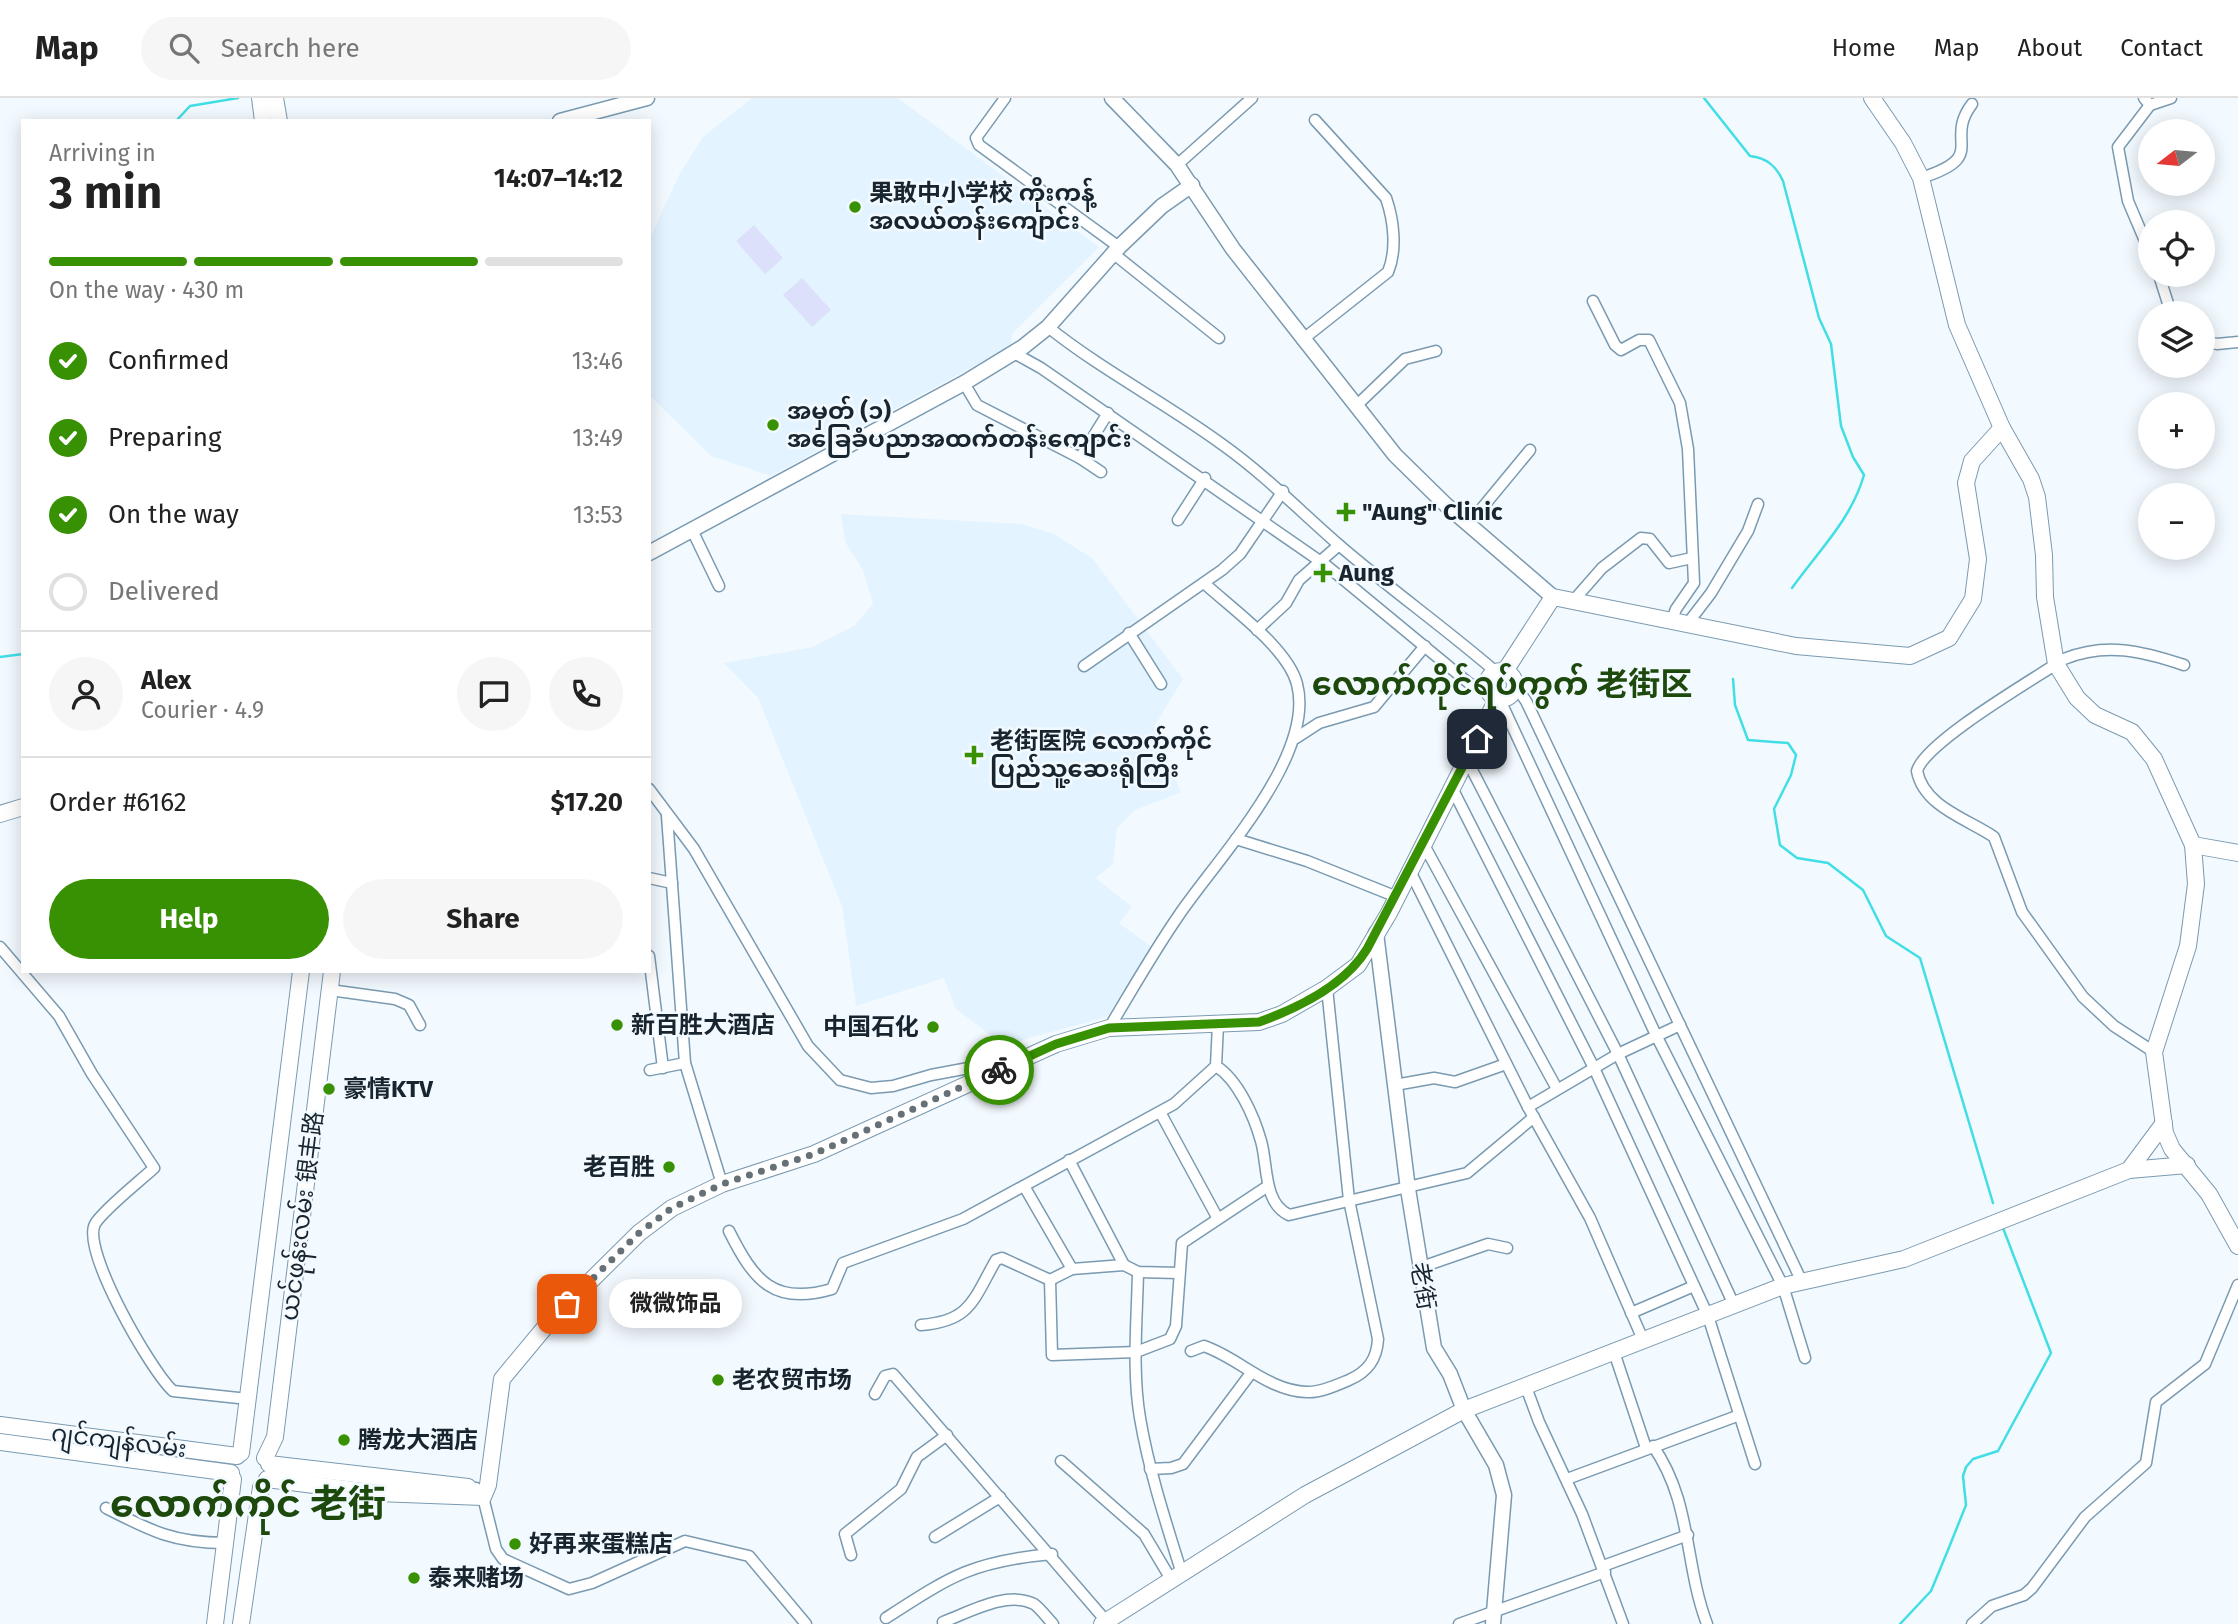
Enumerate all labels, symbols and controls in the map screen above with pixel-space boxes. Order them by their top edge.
search box [141,17,631,80]
text: Map [35,28,99,68]
icon: search [165,29,203,67]
text: Search here [221,33,360,64]
text: Home [1832,34,1896,62]
text: Map [1934,34,1980,62]
text: About [2018,34,2082,62]
text: Contact [2120,34,2203,62]
north arrow [2138,119,2216,196]
map controls [2138,119,2215,560]
text: Arriving in [49,139,156,167]
text: 14:07–14:12 [494,163,623,194]
text: 3 min [49,165,162,220]
place label: 果敢中小学校 ကိုးကန့် အလယ်တန်းကျောင်း [869,177,1097,241]
marker: 果敢中小学校 ကိုးကန့် အလယ်တန်းကျောင်း [847,199,863,215]
button: locate [2138,210,2215,287]
text: On the way · 430 m [49,276,244,304]
button: layers [2138,301,2215,378]
icon: check [49,342,87,380]
text: Confirmed [108,345,229,376]
text: 13:46 [572,347,623,375]
button: + [2138,392,2215,469]
place label: အမှတ် (၁) အခြေခံပညာအထက်တန်းကျောင်း [787,395,1132,459]
marker: အမှတ် (၁) အခြေခံပညာအထက်တန်းကျောင်း [765,417,781,433]
icon: check [49,419,87,457]
text: Preparing [108,422,221,453]
text: 13:49 [572,424,623,452]
button: − [2138,483,2215,560]
icon: check [49,496,87,534]
place label: "Aung" Clinic [1362,498,1503,526]
text: On the way [108,499,239,530]
text: 13:53 [573,501,623,529]
marker: "Aung" Clinic [1336,502,1356,522]
place label: Aung [1338,559,1395,587]
marker: Aung [1313,563,1333,583]
text: Delivered [108,576,220,607]
button: person [49,657,123,731]
button: chat [457,657,531,731]
button: phone [549,657,623,731]
district label: လောက်ကိုင်ရပ်ကွက် 老街区 [1312,662,1692,710]
text: Alex [141,665,191,696]
text: Courier · 4.9 [141,696,264,724]
pin [1447,709,1507,769]
icon: home [1458,720,1496,758]
place label: 老街医院 လောက်ကိုင် ပြည်သူ့ဆေးရုံကြီး [990,725,1212,788]
marker: 老街医院 လောက်ကိုင် ပြည်သူ့ဆေးရုံကြီး [964,745,984,765]
text: Order #6162 [49,787,187,818]
text: $17.20 [551,787,623,818]
button: Help [49,879,329,959]
button: Share [343,879,623,959]
place label: 新百胜大酒店 [631,1011,775,1039]
place label: 中国石化 [823,1013,919,1041]
marker: 新百胜大酒店 [609,1017,625,1033]
marker: 中国石化 [925,1019,941,1035]
courier [964,1035,1034,1105]
icon: bike [980,1051,1018,1089]
place label: 豪情KTV [343,1075,434,1103]
marker: 豪情KTV [321,1081,337,1097]
street label: ယင်ဖုန်းလမ်း 银丰路 [273,1109,334,1323]
place label: 老百胜 [583,1153,655,1181]
marker: 老百胜 [661,1159,677,1175]
street label: 老街 [1405,1260,1441,1312]
pin [537,1274,597,1334]
callout: 微微饰品 [609,1280,742,1328]
icon: bag [548,1285,586,1323]
text: 微微饰品 [630,1289,722,1317]
place label: 老农贸市场 [732,1366,852,1394]
marker: 老农贸市场 [710,1372,726,1388]
street label: ဂျင်ကျန်လမ်း [49,1417,189,1468]
place label: 腾龙大酒店 [358,1426,478,1454]
marker: 腾龙大酒店 [336,1432,352,1448]
district label: လောက်ကိုင် 老街 [110,1478,386,1535]
place label: 好再来蛋糕店 [529,1530,673,1558]
marker: 好再来蛋糕店 [507,1536,523,1552]
place label: 泰来赌场 [428,1564,524,1592]
marker: 泰来赌场 [406,1570,422,1586]

